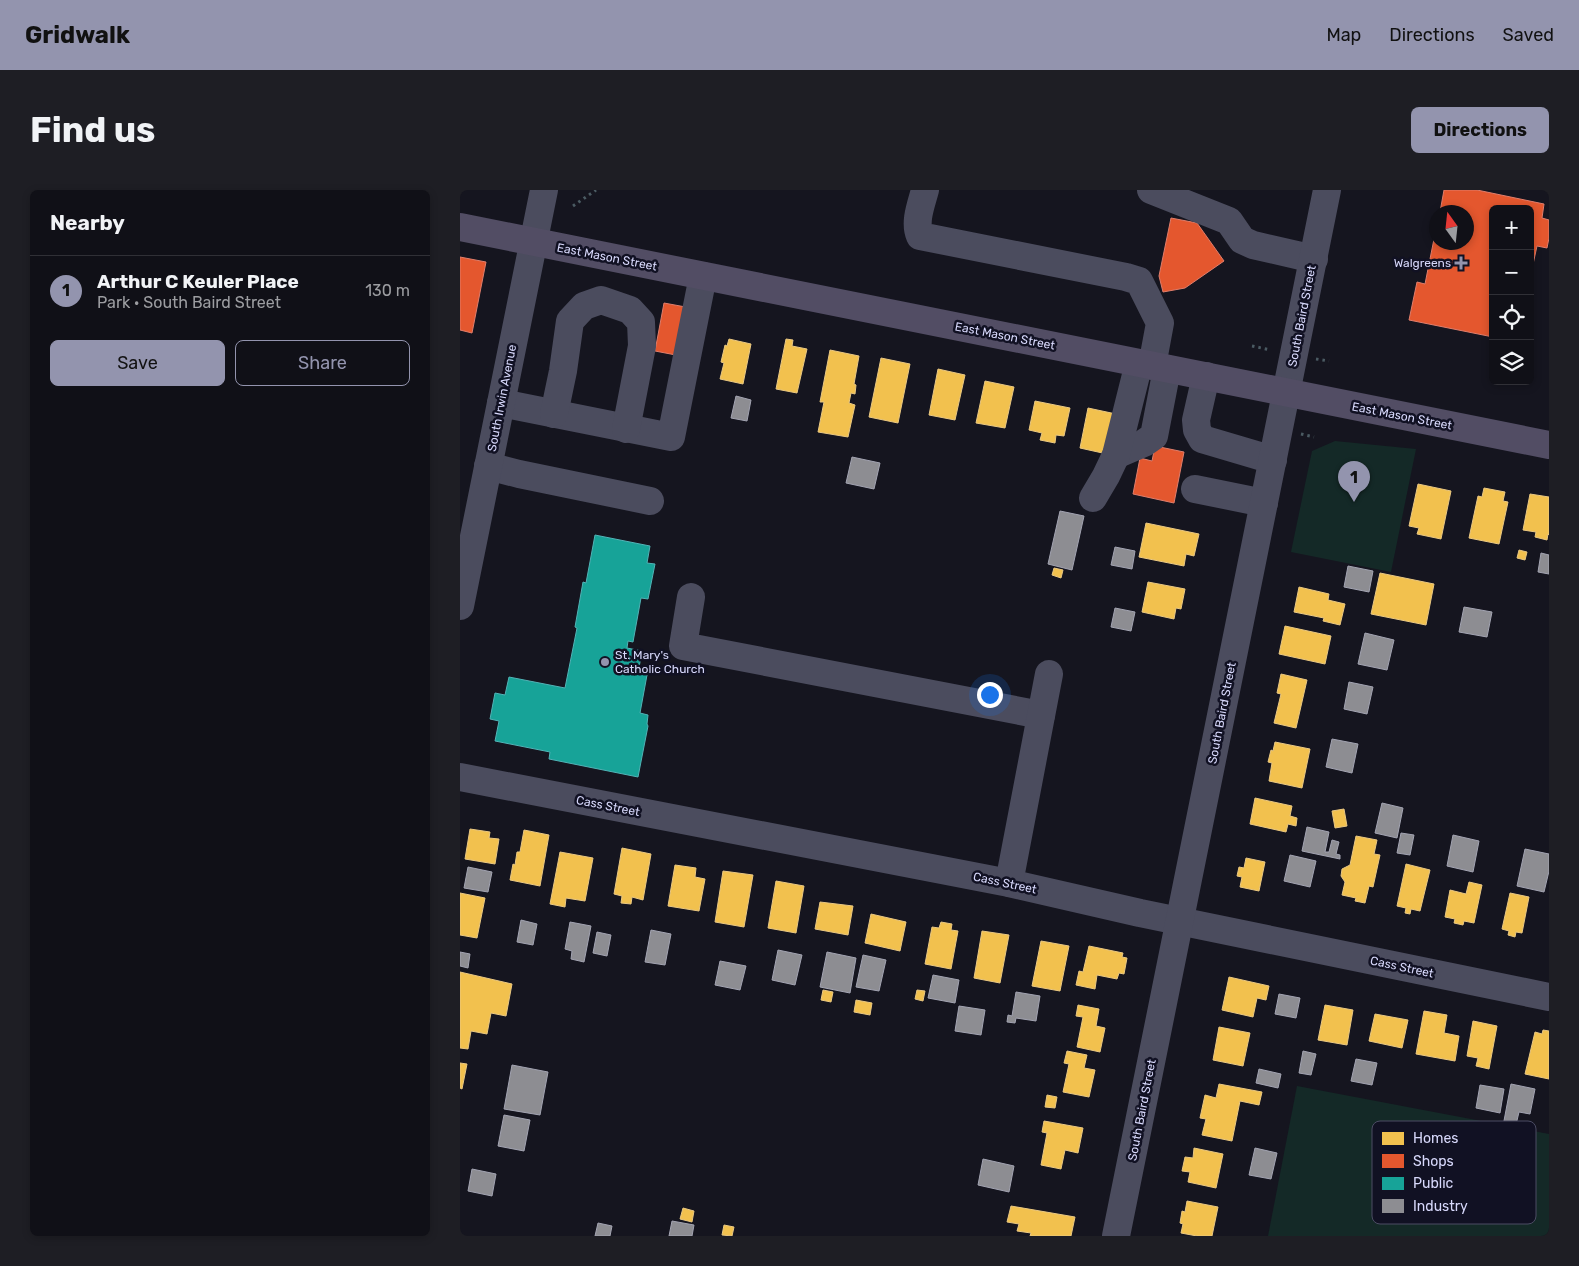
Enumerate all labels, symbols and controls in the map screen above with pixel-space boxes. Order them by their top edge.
text: Gridwalk [25,21,130,49]
text: Map [1326,24,1361,46]
text: Directions [1389,24,1475,46]
text: Saved [1503,24,1554,46]
button: Directions [1411,107,1549,153]
text: Find us [30,109,155,151]
north arrow [1429,205,1474,250]
map controls [1489,205,1534,385]
button: + [1489,205,1534,250]
text: Nearby [50,210,125,235]
street label: East Mason Street [556,240,659,274]
button: − [1489,250,1534,295]
place label: Walgreens [1394,256,1451,270]
marker: Walgreens [1455,257,1467,269]
street label: South Baird Street [1285,264,1319,368]
text: Arthur C Keuler Place [97,270,299,293]
text: 1 [62,281,70,300]
text: 130 m [365,281,410,300]
text: Park · South Baird Street [97,293,281,312]
button: locate [1489,295,1534,340]
street label: East Mason Street [954,319,1057,353]
button: Save [50,340,225,386]
button: Share [235,340,410,386]
button: layers [1489,340,1534,385]
street label: South Irwin Avenue [485,343,519,453]
street label: East Mason Street [1351,399,1454,433]
pin: 1 [1338,461,1370,502]
place label: St. Mary's Catholic Church [615,648,705,676]
marker: St. Mary's Catholic Church [599,656,611,668]
street label: South Baird Street [1205,661,1239,765]
your location [977,682,1003,708]
street label: Cass Street [575,793,641,819]
street label: Cass Street [972,869,1038,897]
street label: Cass Street [1369,953,1435,981]
street label: South Baird Street [1125,1058,1159,1162]
legend [1372,1121,1536,1224]
text: Homes [1413,1130,1458,1147]
text: Shops [1413,1153,1454,1170]
text: Public [1413,1175,1454,1192]
text: Industry [1413,1198,1468,1215]

